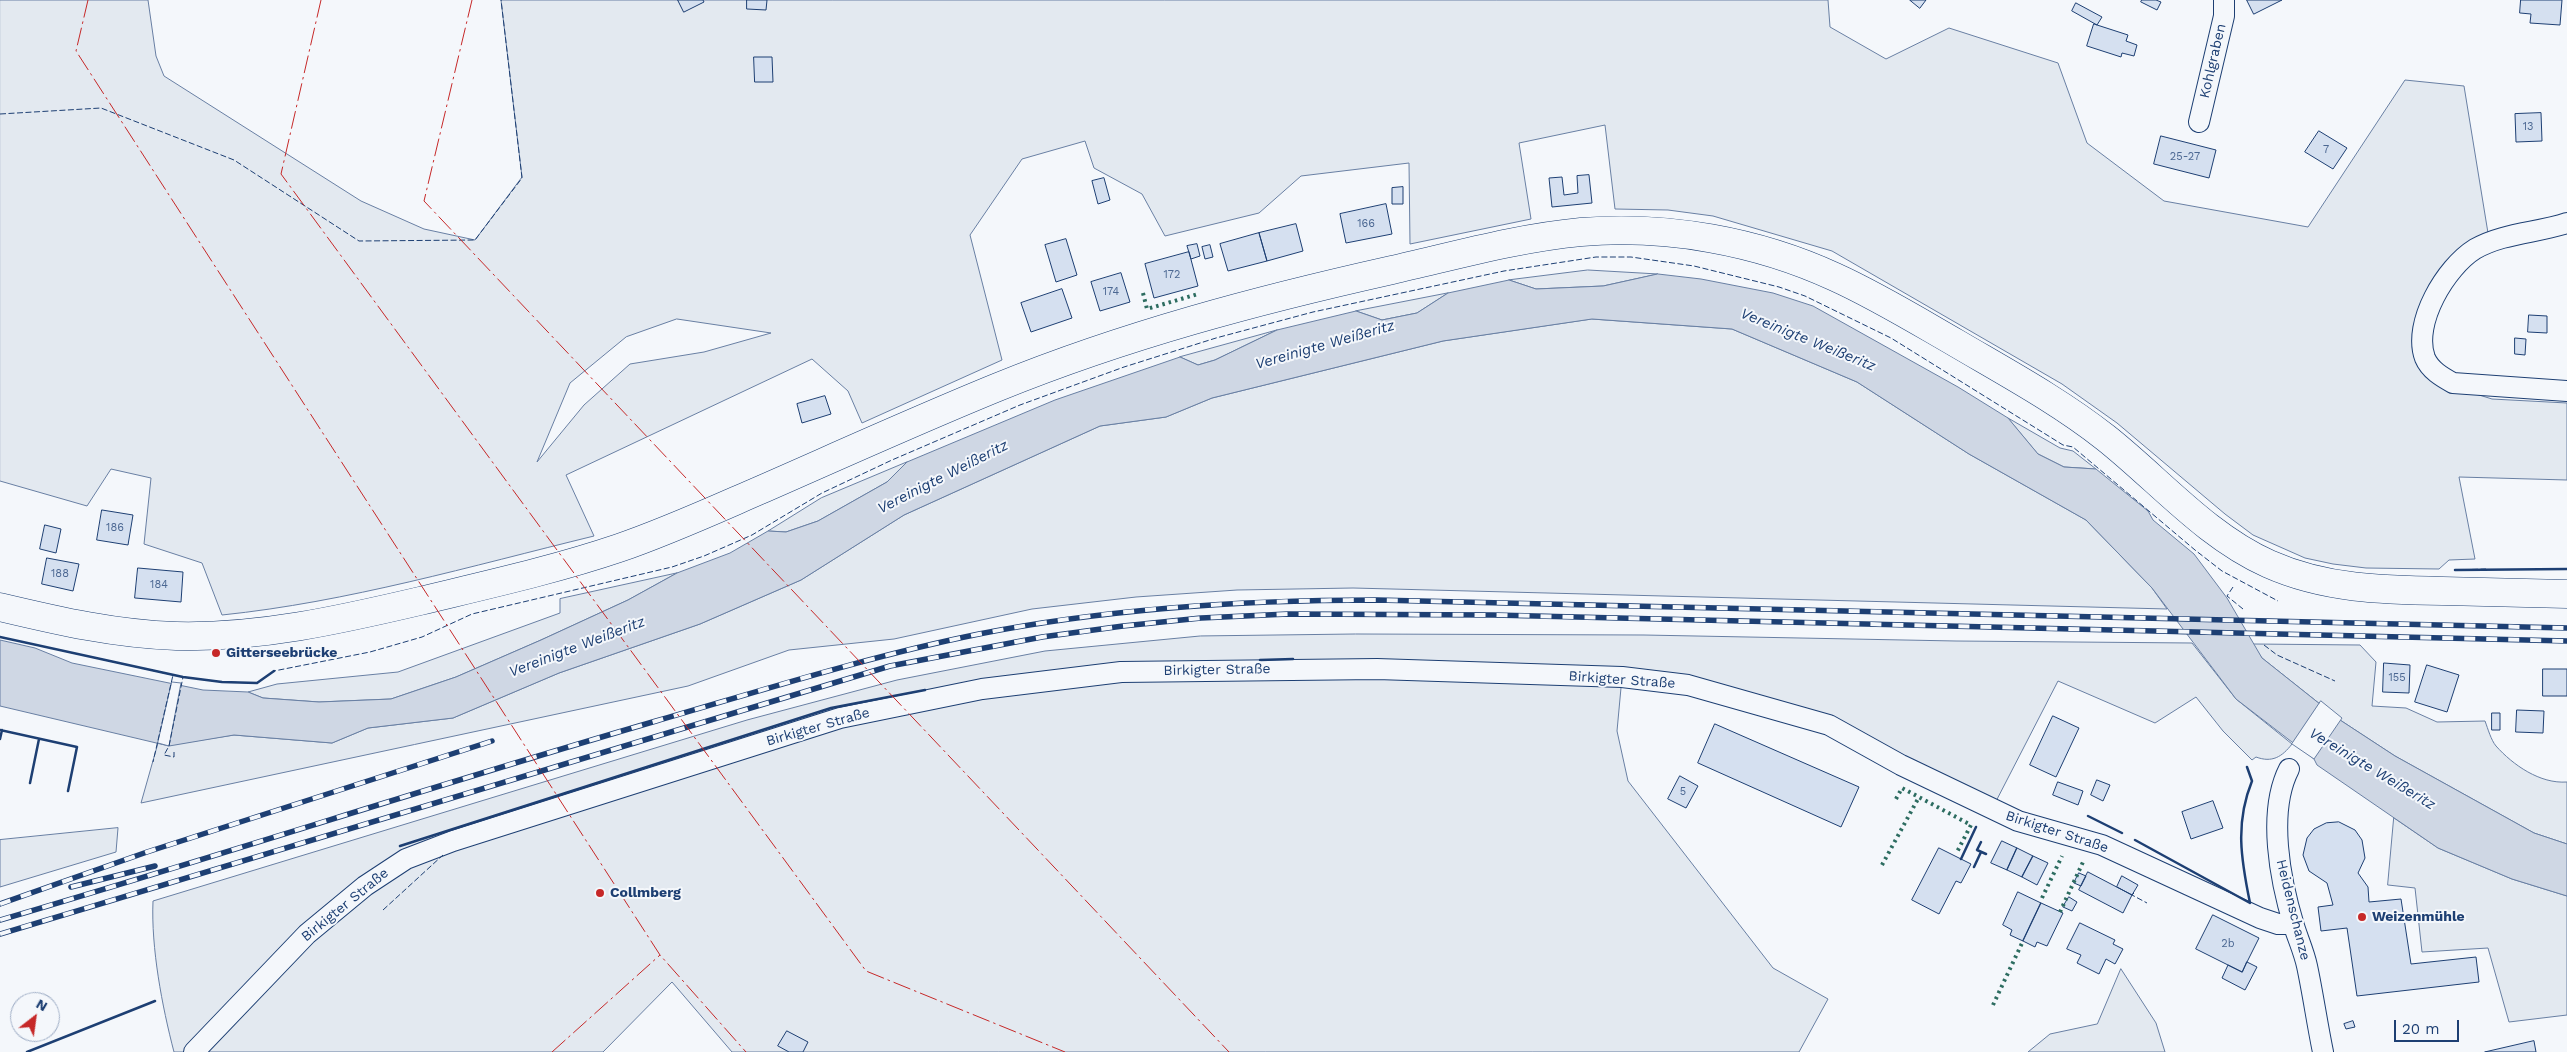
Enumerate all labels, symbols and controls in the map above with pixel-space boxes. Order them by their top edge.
street label: Kohlgraben [2196,22,2230,100]
house number: 13 [2523,120,2533,134]
house number: 7 [2323,143,2329,157]
house number: 25-27 [2170,150,2200,164]
house number: 166 [1357,217,1375,231]
house number: 172 [1164,268,1180,282]
house number: 174 [1103,285,1119,299]
water label: Vereinigte Weißeritz [1738,305,1878,375]
water label: Vereinigte Weißeritz [1253,316,1397,374]
water label: Vereinigte Weißeritz [875,436,1011,518]
house number: 186 [106,521,124,535]
house number: 188 [51,567,69,581]
house number: 184 [150,578,168,592]
water label: Vereinigte Weißeritz [506,613,648,681]
place label: Gitterseebrücke [226,645,337,661]
marker: Gitterseebrücke [210,647,222,659]
street label: Birkigter Straße [1163,661,1271,679]
street label: Birkigter Straße [1568,668,1676,692]
house number: 155 [2388,671,2406,685]
street label: Birkigter Straße [764,704,872,750]
water label: Vereinigte Weißeritz [2306,724,2438,814]
house number: 5 [1680,785,1686,799]
street label: Birkigter Straße [2003,807,2111,857]
street label: Heidenschanze [2272,858,2314,962]
street label: Birkigter Straße [298,865,392,945]
place label: Collmberg [610,885,681,901]
marker: Collmberg [594,887,606,899]
place label: Weizenmühle [2372,909,2465,925]
marker: Weizenmühle [2356,911,2368,923]
house number: 2b [2221,937,2235,951]
north arrow [10,992,60,1042]
text: N [34,995,50,1014]
scale bar [2397,1010,2462,1042]
text: 20 m [2402,1020,2440,1038]

